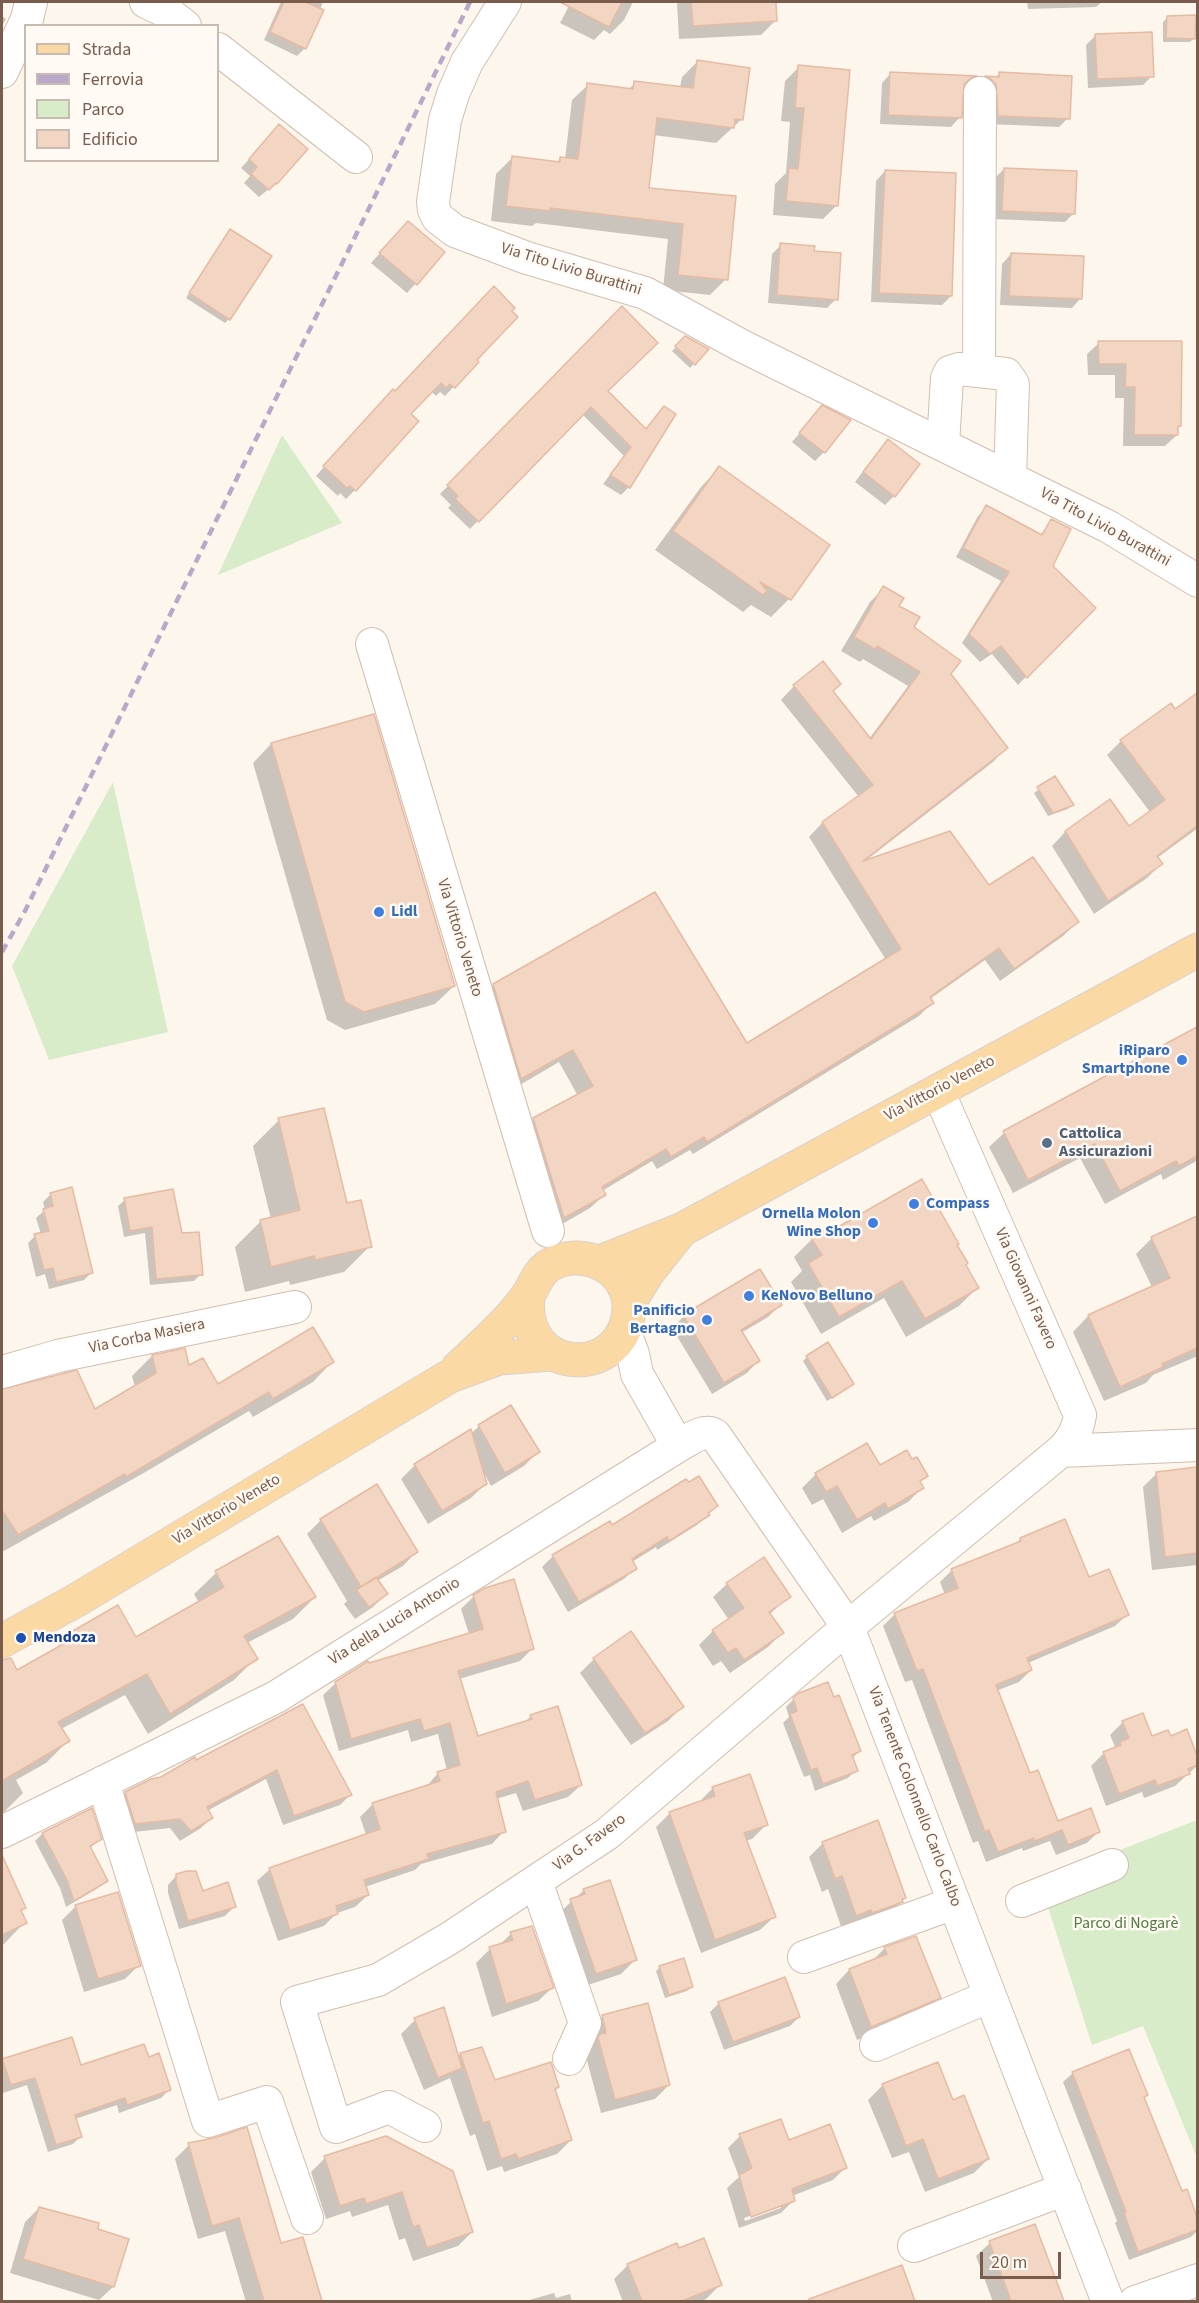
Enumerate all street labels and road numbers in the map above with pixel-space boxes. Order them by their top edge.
street label: Via Tito Livio Burattini [498,239,644,301]
street label: Via Tito Livio Burattini [1036,484,1174,572]
street label: Via Vittorio Veneto [432,877,486,999]
street label: Via Vittorio Veneto [882,1052,998,1126]
street label: Via Giovanni Favero [990,1225,1060,1353]
street label: Via Corba Masiera [87,1315,207,1359]
street label: Via Vittorio Veneto [170,1470,284,1550]
street label: Via della Lucia Antonio [326,1574,464,1670]
street label: Via Tenente Colonnello Carlo Calbo [863,1684,965,1910]
street label: Via G. Favero [550,1810,630,1876]

